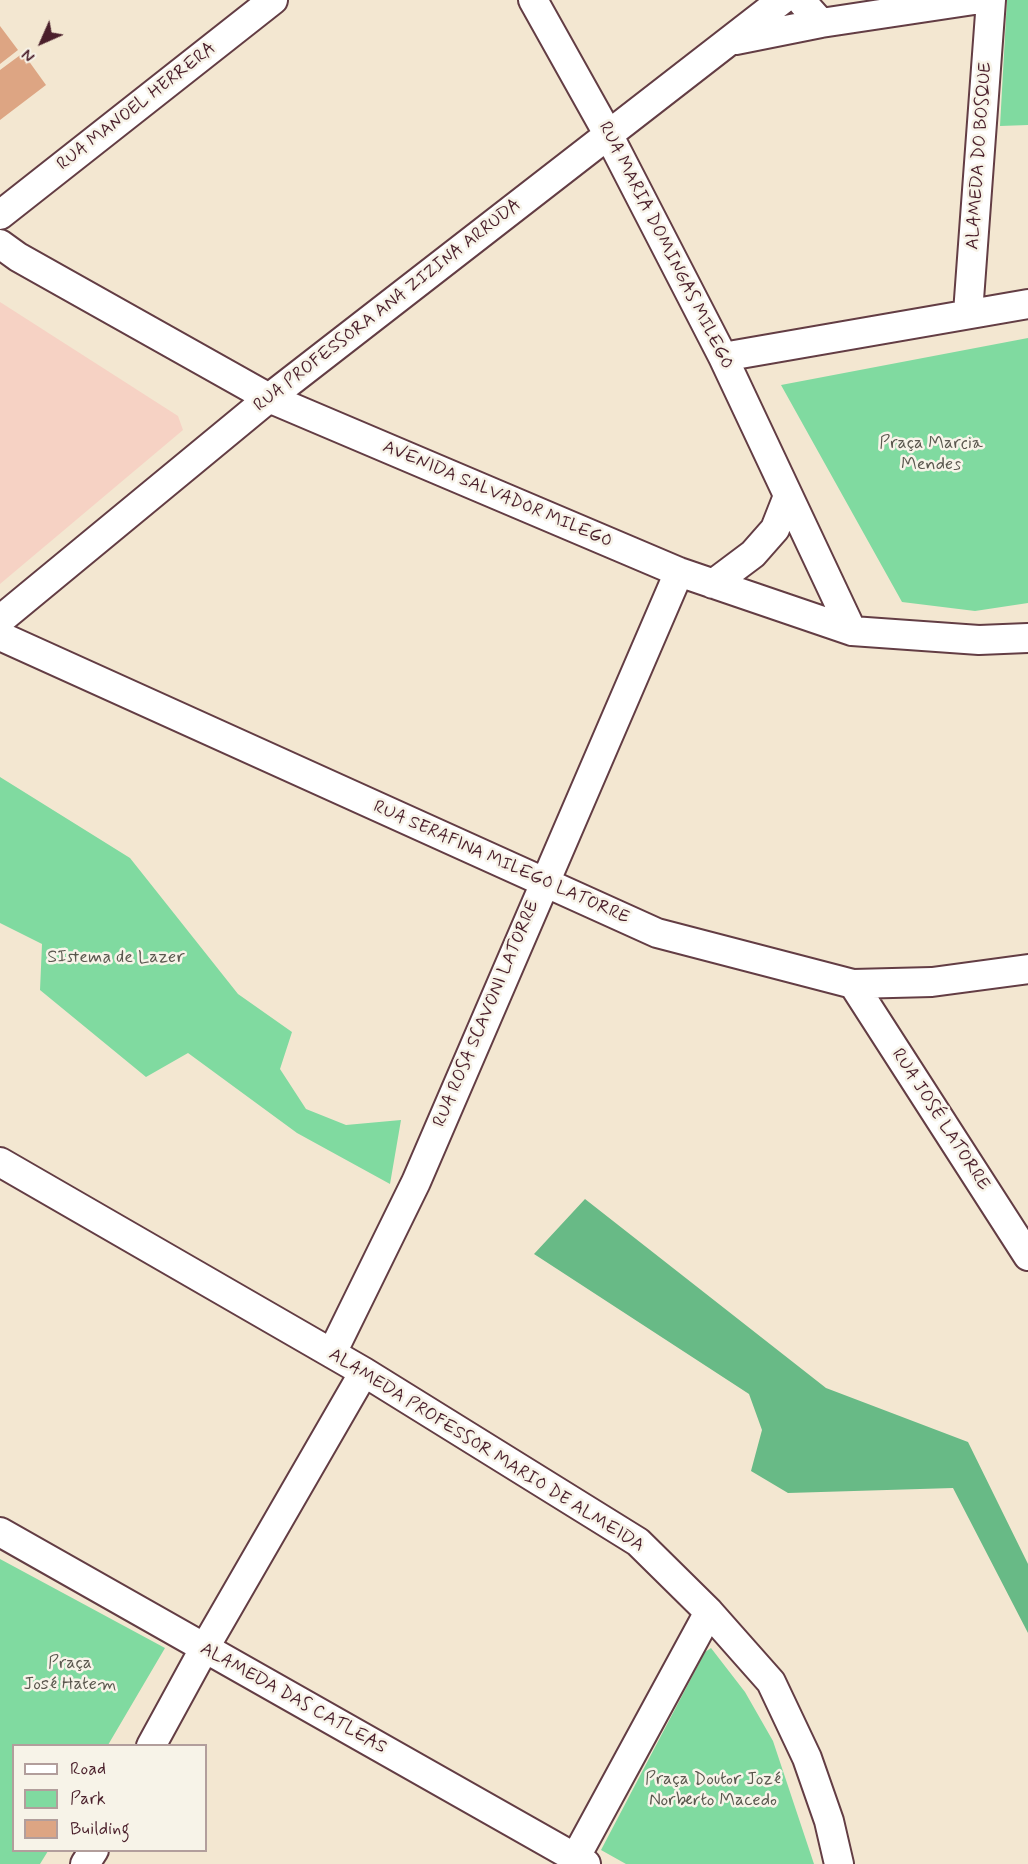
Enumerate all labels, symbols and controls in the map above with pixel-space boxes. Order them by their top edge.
north arrow [12,12,72,72]
street label: RUA MANOEL HERRERA [53,38,221,176]
text: N [18,44,40,66]
street label: ALAMEDA DO BOSQUE [963,61,997,251]
street label: RUA MARIA DOMINGAS MILEGO [593,119,737,373]
street label: RUA PROFESSORA ANA ZIZINA ARRUDA [250,195,526,417]
park label: Praça Marcia Mendes [879,433,983,476]
street label: AVENIDA SALVADOR MILEGO [379,437,615,553]
street label: RUA SERAFINA MILEGO LATORRE [370,797,632,929]
street label: RUA ROSA SCAVONI LATORRE [429,897,545,1131]
park label: SIstema de Lazer [47,947,185,969]
street label: RUA JOSÉ LATORRE [886,1045,994,1195]
street label: ALAMEDA PROFESSOR MARIO DE ALMEIDA [324,1344,648,1558]
street label: ALAMEDA DAS CATLEAS [196,1639,390,1759]
park label: Praça José Hatem [24,1653,116,1696]
legend [12,1744,207,1852]
text: Road [70,1757,106,1781]
park label: Praça Doutor Jozé Norberto Macedo [645,1769,781,1812]
text: Park [70,1787,106,1811]
text: Building [70,1817,130,1841]

